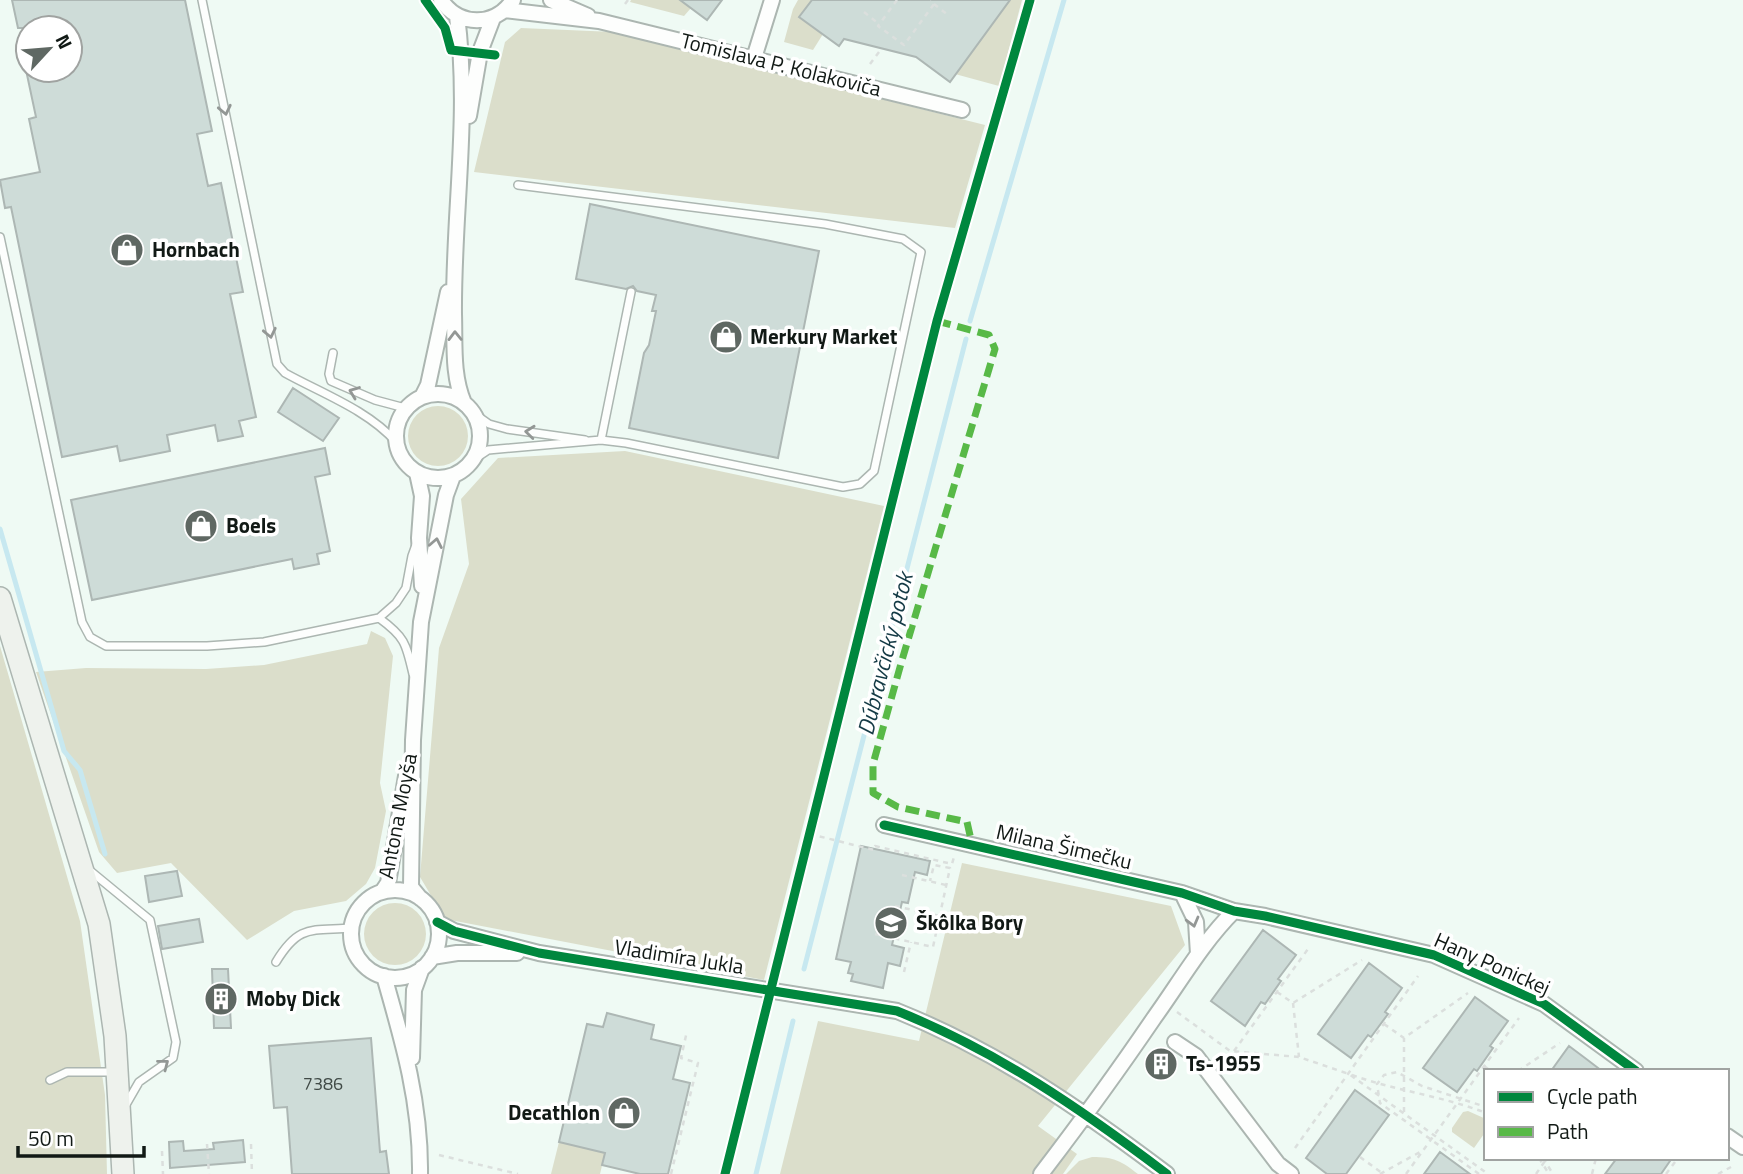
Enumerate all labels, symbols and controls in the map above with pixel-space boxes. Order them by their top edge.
north arrow [14,14,84,84]
street label: Tomislava P. Kolakoviča [678,24,885,105]
text: N [49,29,81,54]
one-way arrow [216,104,231,116]
shop icon: Hornbach [108,231,146,269]
place label: Hornbach [152,233,240,265]
shop icon: Merkury Market [707,318,745,356]
place label: Merkury Market [750,320,898,352]
one-way arrow [261,327,276,339]
one-way arrow [447,330,463,341]
one-way arrow [348,386,360,400]
one-way arrow [525,424,536,439]
shop icon: Boels [182,507,220,545]
place label: Boels [226,509,276,541]
one-way arrow [428,537,443,549]
water label: Dúbravčický potok [847,566,922,739]
street label: Antona Moyša [369,750,425,881]
street label: Milana Šimečku [993,815,1135,877]
school or university icon: Škôlka Bory [872,904,910,942]
place label: Škôlka Bory [916,906,1024,938]
one-way arrow [1185,916,1199,928]
street label: Hany Ponickej [1429,923,1556,1003]
street label: Vladimíra Jukla [612,930,747,982]
building icon: Moby Dick [202,980,240,1018]
place label: Moby Dick [246,982,341,1014]
building icon: Ts-1955 [1142,1045,1180,1083]
place label: Ts-1955 [1186,1047,1261,1079]
one-way arrow [156,1060,169,1073]
legend [1484,1069,1729,1160]
house number: 7386 [303,1070,343,1097]
text: Cycle path [1547,1080,1638,1112]
shop icon: Decathlon [605,1094,643,1132]
place label: Decathlon [508,1096,600,1128]
scale bar [18,1114,144,1158]
text: Path [1547,1115,1589,1147]
text: 50 m [28,1122,74,1154]

